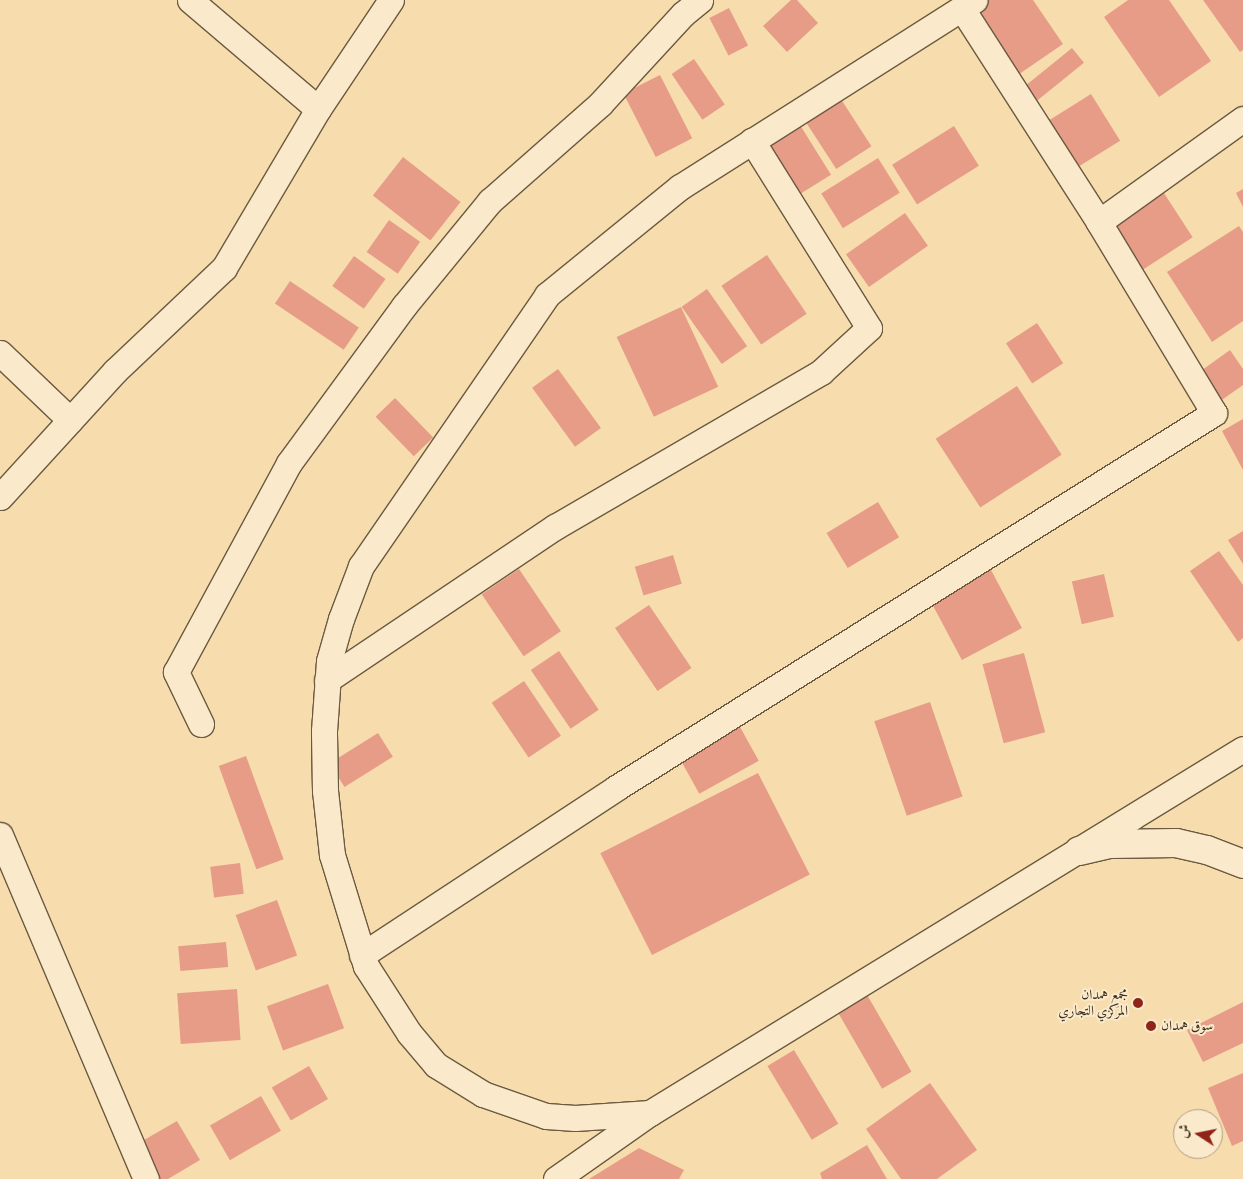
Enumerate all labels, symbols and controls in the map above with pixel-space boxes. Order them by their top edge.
place label: مجمع همدان المركزي التجاري [1058,987,1128,1020]
marker: مجمع همدان المركزي التجاري [1132,997,1144,1009]
place label: سوق همدان [1161,1018,1213,1034]
marker: سوق همدان [1145,1020,1157,1032]
north arrow [1173,1109,1223,1159]
text: ش [1173,1123,1194,1140]

